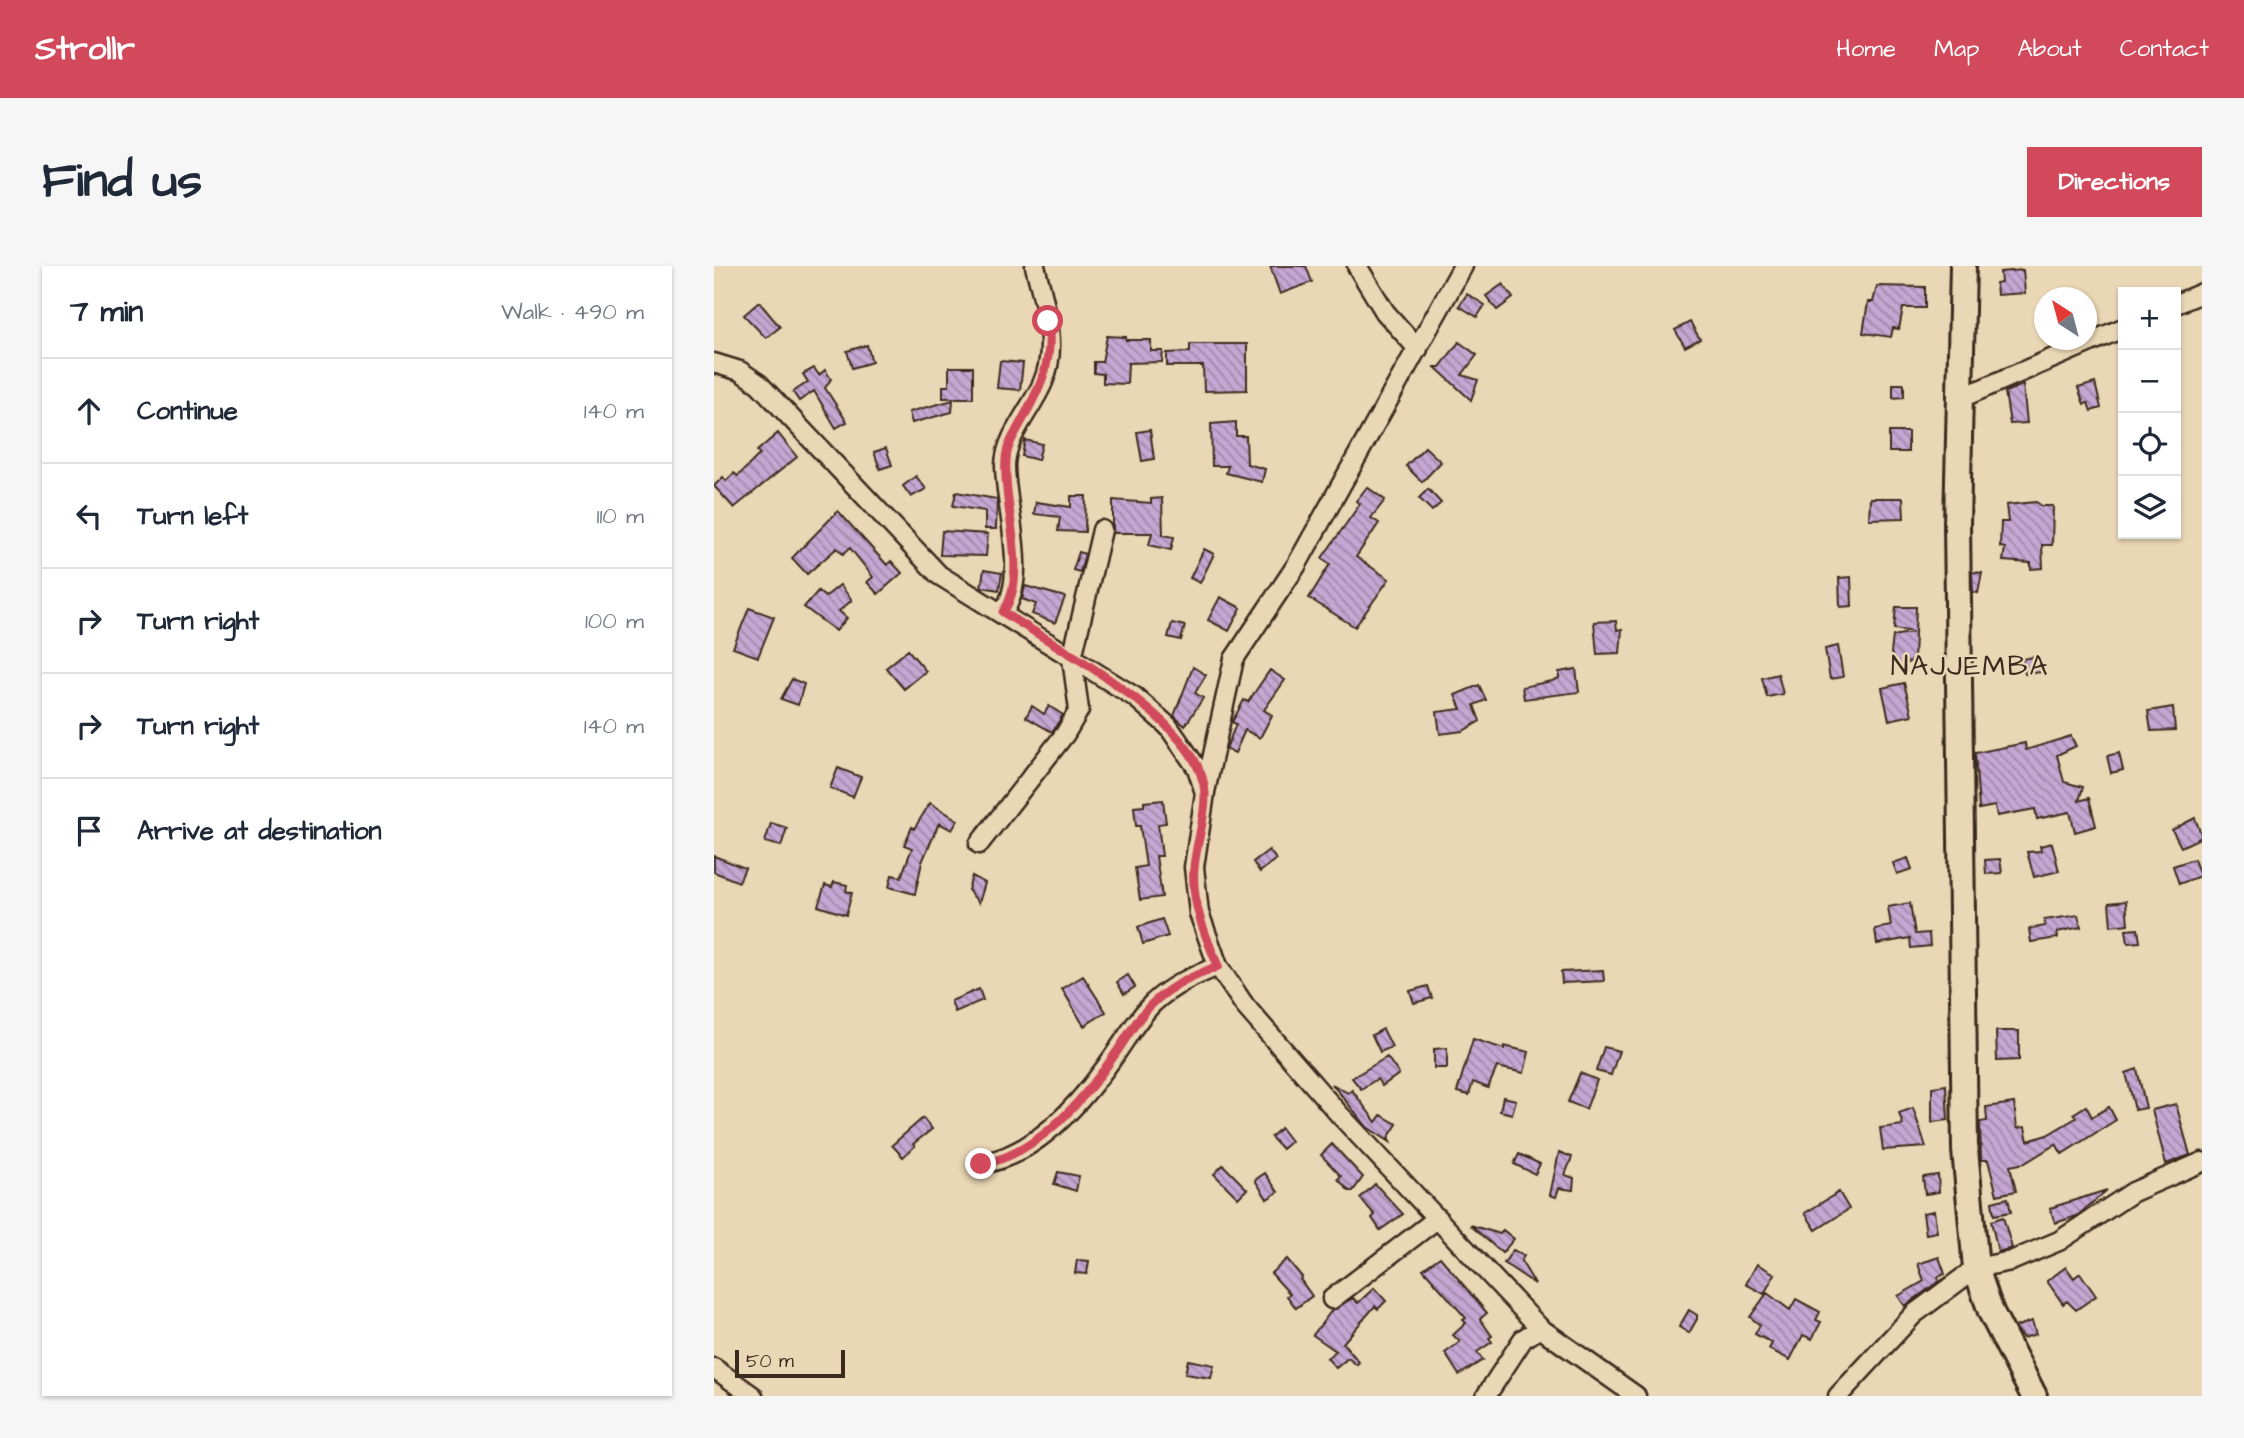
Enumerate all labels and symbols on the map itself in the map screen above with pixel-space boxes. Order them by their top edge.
north arrow [2034,287,2097,350]
route start [1032,305,1063,336]
district label: NAJJEMBA [1891,647,2049,686]
route end [965,1148,996,1179]
scale bar [735,1347,845,1379]

